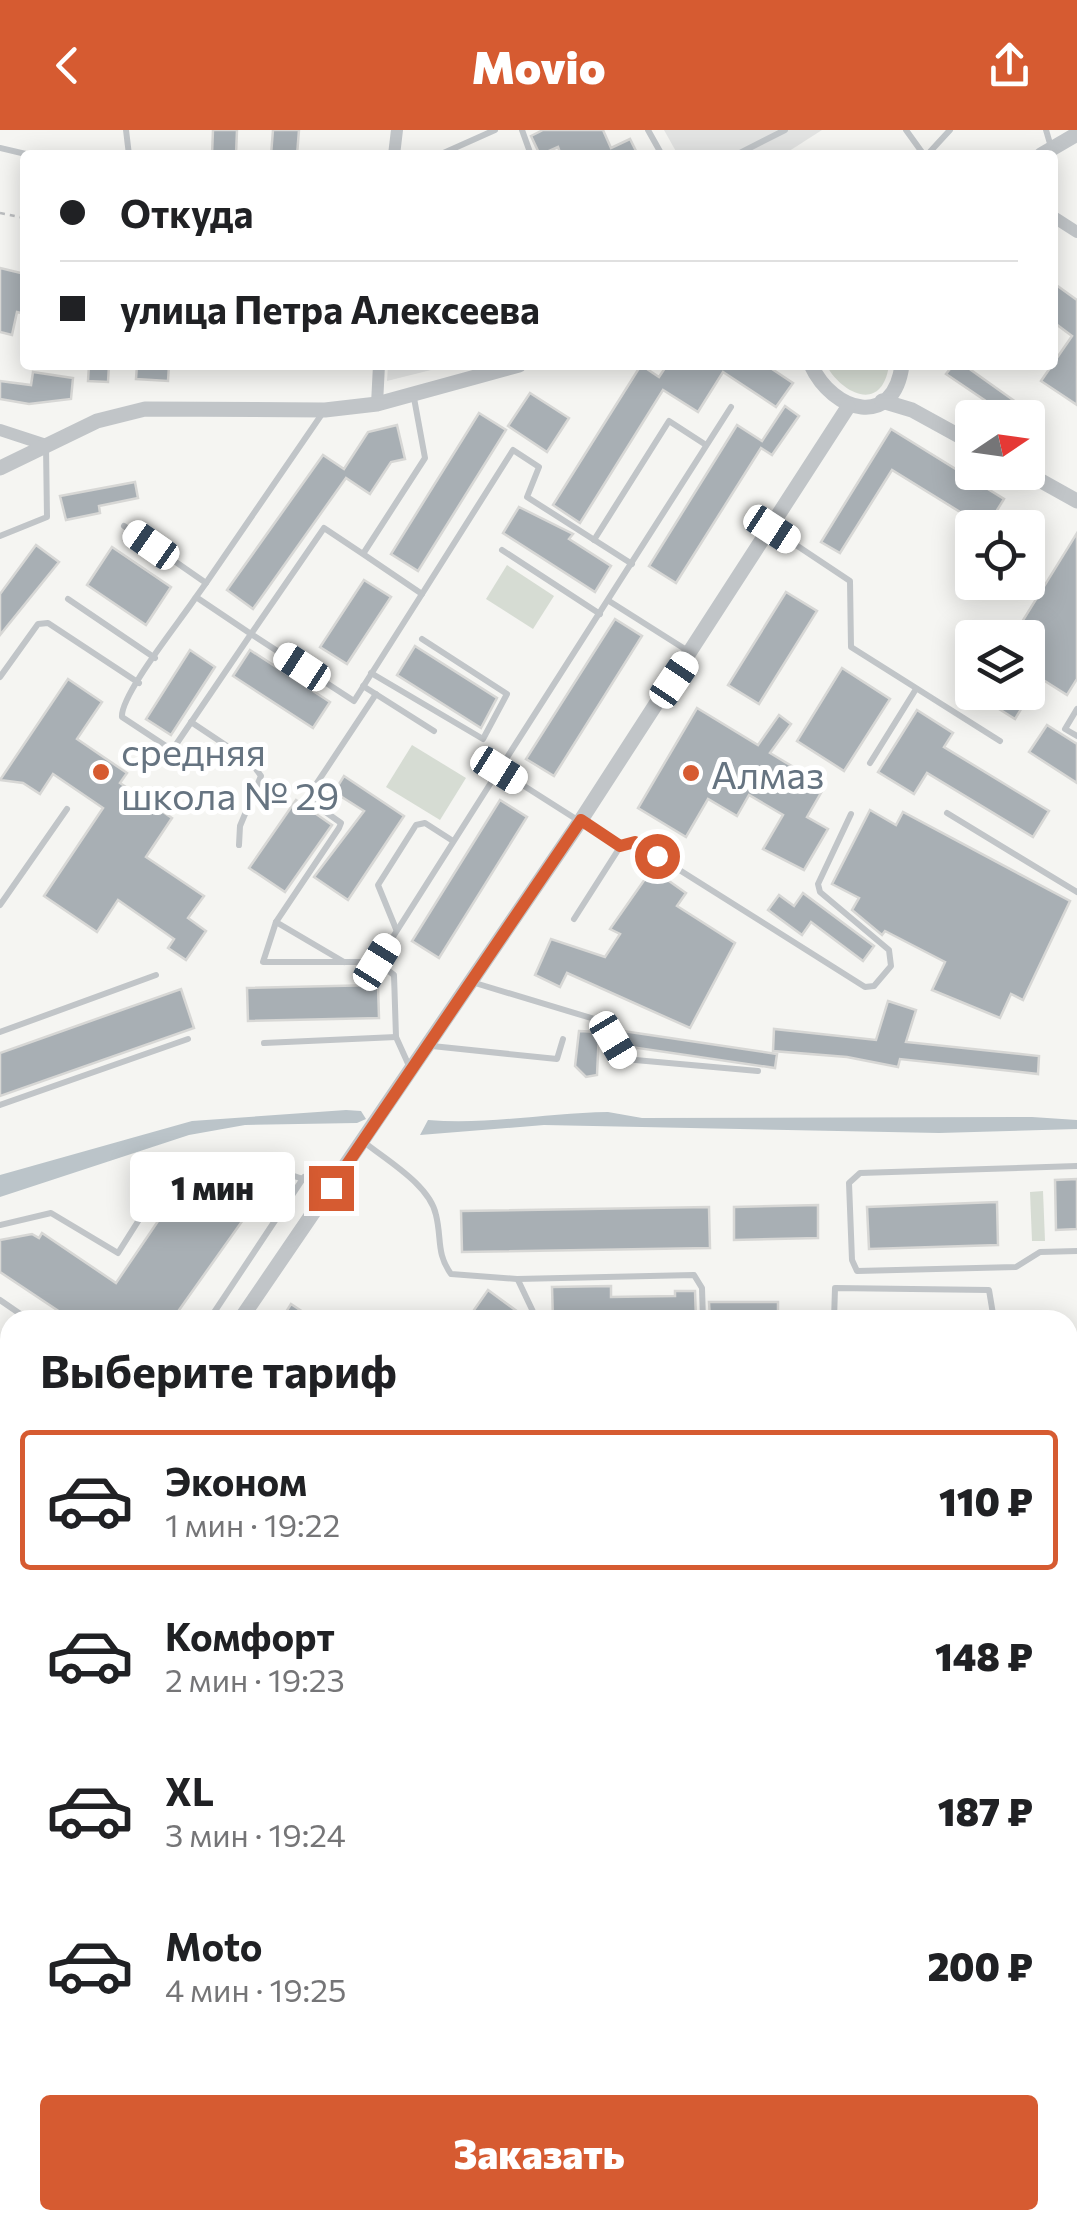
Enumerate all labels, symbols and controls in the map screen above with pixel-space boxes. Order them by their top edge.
icon: back [40,38,95,93]
text: Movio [471,38,606,93]
icon: share [982,38,1037,93]
text: Откуда [120,189,253,236]
text: улица Петра Алексеева [120,285,540,332]
north arrow [955,400,1045,490]
map controls [955,400,1045,710]
car [739,500,805,558]
button: locate [955,510,1045,600]
car [118,516,184,574]
button: layers [955,620,1045,710]
car [269,638,335,696]
car [645,647,703,713]
place label: средняя школа № 29 [121,727,339,818]
car [466,741,532,799]
place label: Алмаз [711,750,824,797]
marker: средняя школа № 29 [90,761,112,783]
marker: Алмаз [680,762,702,784]
route start [635,834,680,879]
car [348,929,406,995]
car [585,1007,641,1073]
callout: 1 мин [131,1153,296,1223]
route end [309,1166,354,1211]
text: 1 мин [171,1167,254,1207]
text: Выберите тариф [40,1342,397,1397]
icon: car [45,1455,135,1545]
text: Эконом [165,1457,307,1504]
text: 110 ₽ [939,1477,1033,1524]
text: 1 мин · 19:22 [165,1504,340,1544]
icon: car [45,1610,135,1700]
text: Комфорт [165,1612,335,1659]
text: 148 ₽ [935,1632,1033,1679]
text: 2 мин · 19:23 [165,1659,345,1699]
icon: car [45,1765,135,1855]
text: XL [165,1767,214,1814]
text: 187 ₽ [938,1787,1033,1834]
text: 3 мин · 19:24 [165,1814,346,1854]
icon: car [45,1920,135,2010]
text: Moto [165,1922,263,1969]
text: 200 ₽ [927,1942,1033,1989]
text: 4 мин · 19:25 [165,1969,346,2009]
button: Заказать [40,2095,1038,2210]

